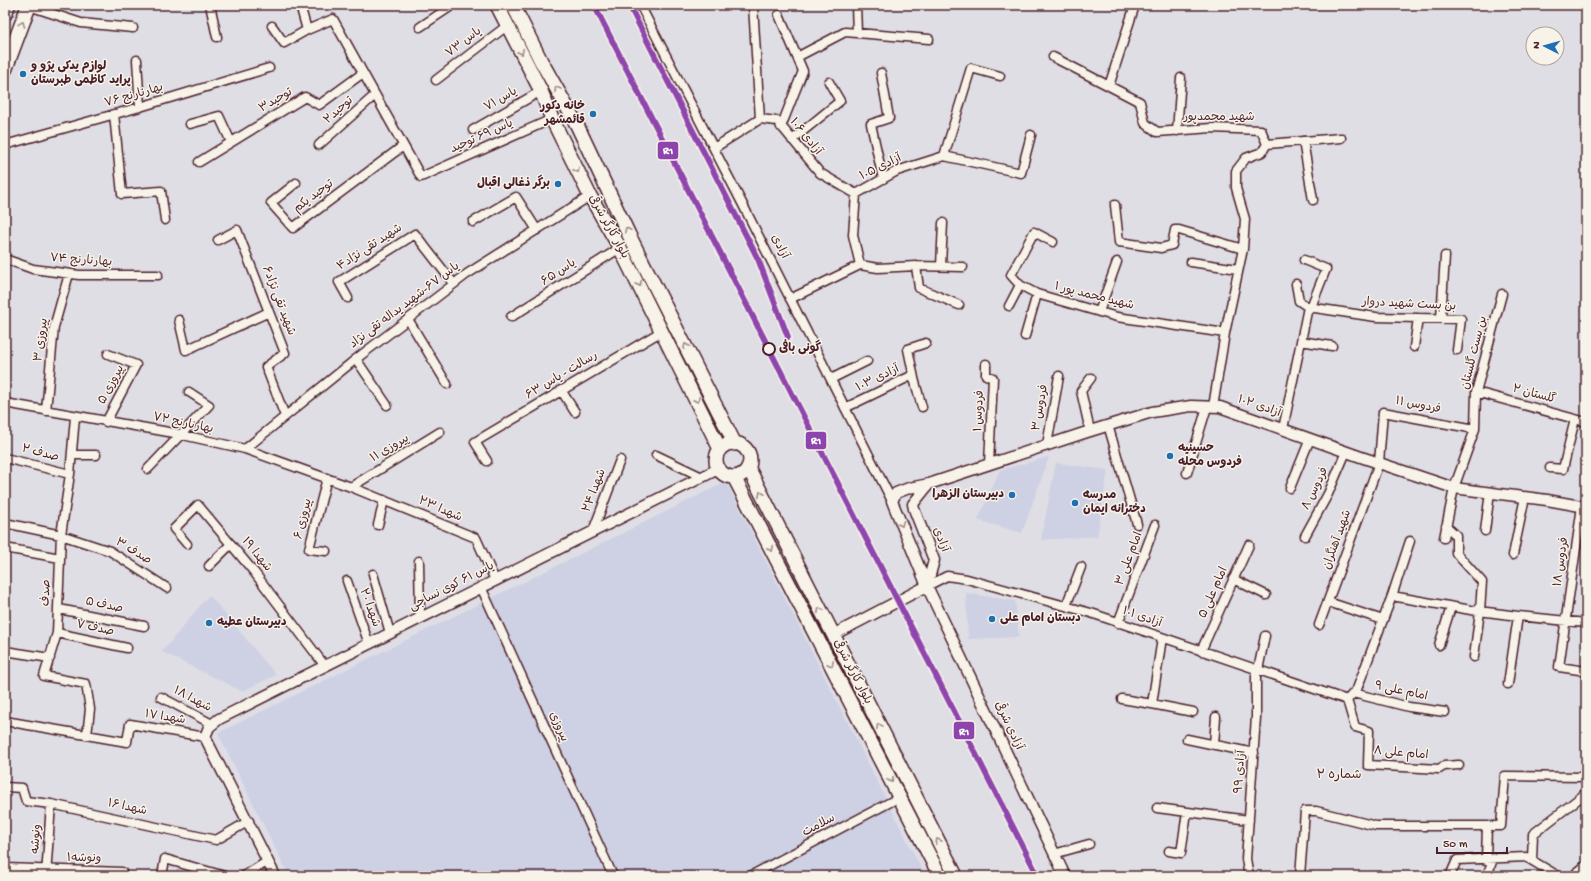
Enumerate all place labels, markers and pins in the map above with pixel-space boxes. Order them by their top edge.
place label: لوازم یدکی پژو و پراید کاظمی طبرستان [30,60,131,88]
marker: لوازم یدکی پژو و پراید کاظمی طبرستان [18,69,28,79]
place label: خانه دکور قائمشهر [540,100,585,128]
marker: خانه دکور قائمشهر [588,109,598,119]
place label: برگر ذغالی اقبال [477,174,550,191]
marker: برگر ذغالی اقبال [553,179,563,189]
place label: گونی بافی [779,339,822,356]
marker: گونی بافی [762,342,776,356]
place label: حسینیه فردوس محله [1178,442,1242,470]
marker: حسینیه فردوس محله [1165,451,1175,461]
place label: دبیرستان الزهرا [932,488,1004,502]
place label: مدرسه دخترانه ایمان [1083,489,1146,517]
marker: دبیرستان الزهرا [1007,490,1017,500]
marker: مدرسه دخترانه ایمان [1070,498,1080,508]
place label: دبستان امام علی [1000,612,1081,626]
marker: دبستان امام علی [987,614,997,624]
place label: دبیرستان عطیه [217,616,287,630]
marker: دبیرستان عطیه [204,618,214,628]

